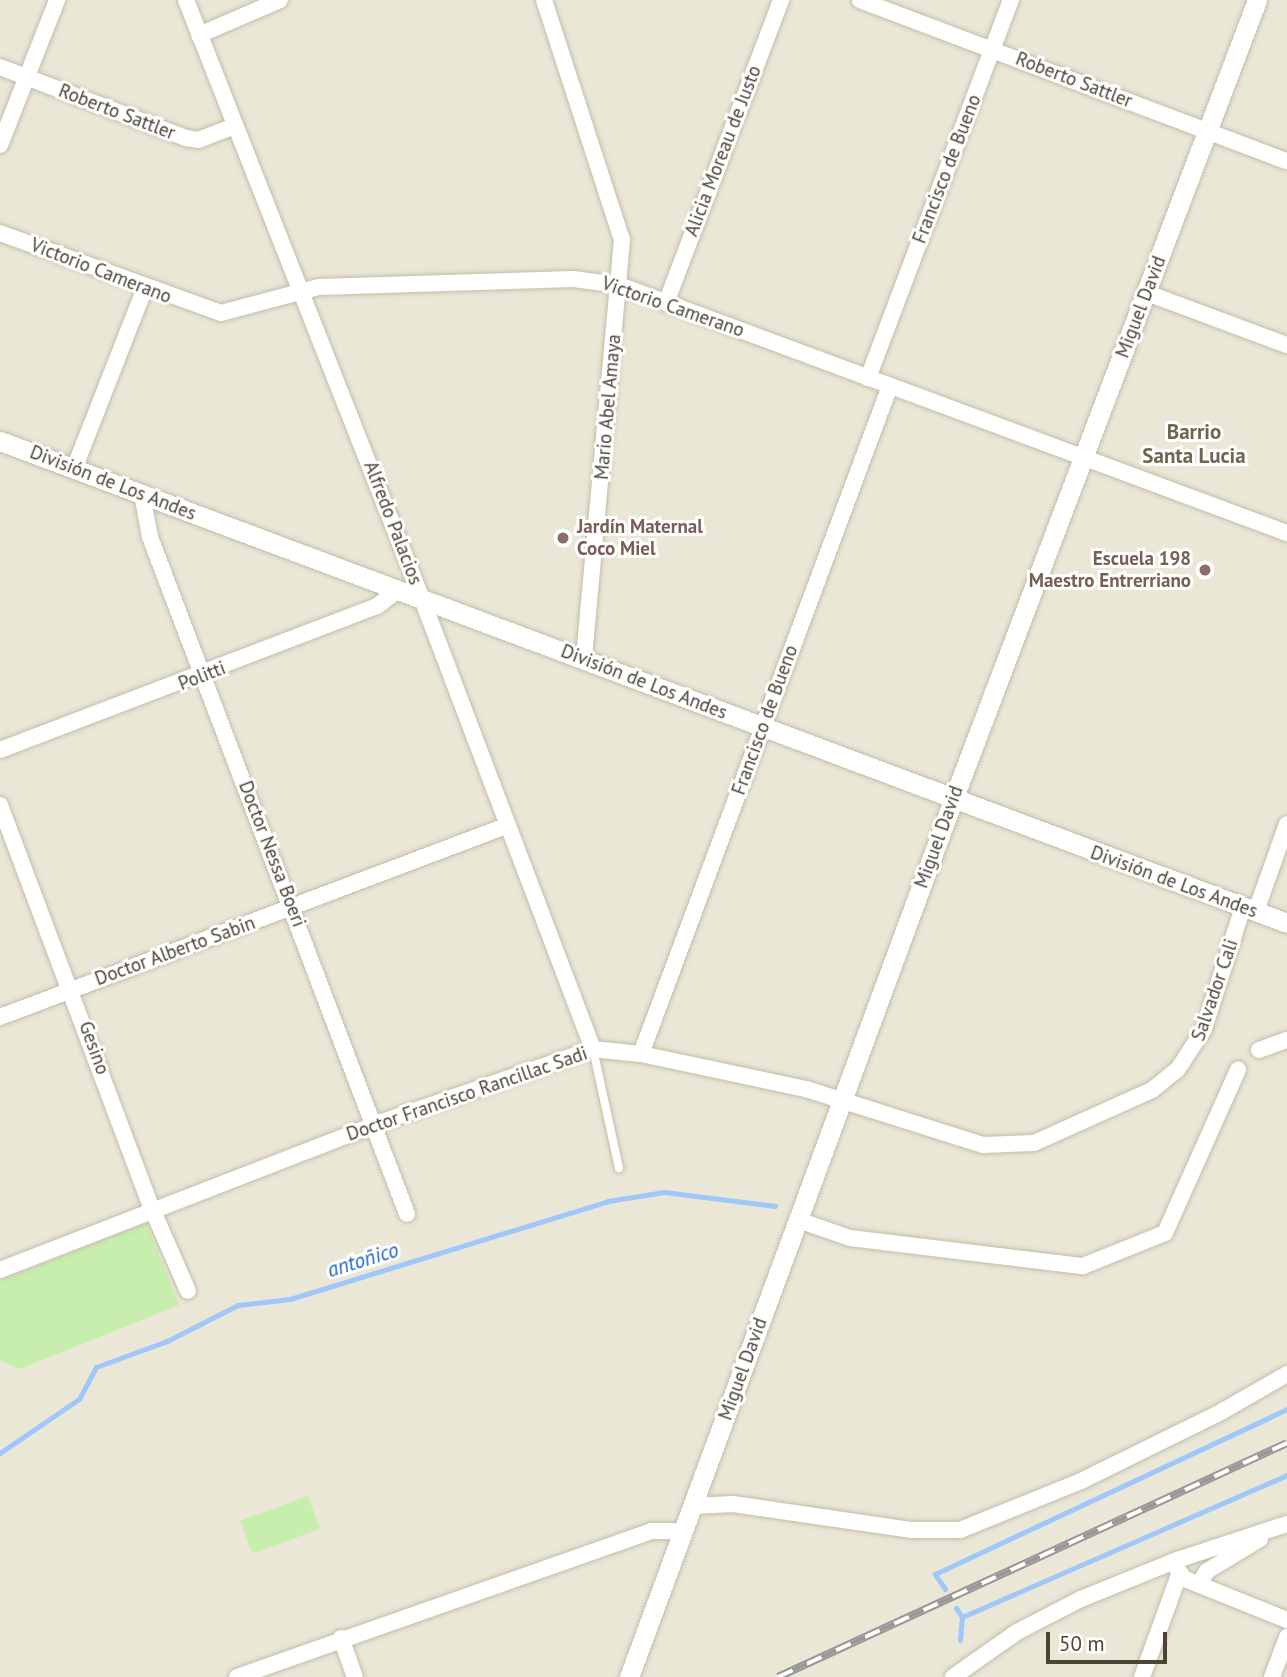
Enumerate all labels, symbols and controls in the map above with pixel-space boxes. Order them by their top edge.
street label: Roberto Sattler [1012,47,1136,113]
street label: Alicia Moreau de Justo [680,62,766,240]
street label: Roberto Sattler [55,79,179,145]
street label: Francisco de Bueno [908,91,986,247]
street label: Victorio Camerano [27,234,175,308]
street label: Miguel David [1111,253,1171,361]
street label: Victorio Camerano [599,272,747,342]
street label: Mario Abel Amaya [590,333,626,481]
district label: Barrio Santa Lucia [1142,419,1246,469]
street label: División de Los Andes [26,441,200,525]
street label: Alfredo Palacios [359,458,427,588]
place label: Jardín Maternal Coco Miel [577,516,703,560]
marker: Jardín Maternal Coco Miel [555,530,571,546]
place label: Escuela 198 Maestro Entrerriano [1029,548,1191,592]
marker: Escuela 198 Maestro Entrerriano [1197,562,1213,578]
street label: División de Los Andes [557,640,731,724]
street label: Francisco de Bueno [727,642,803,798]
street label: Politti [175,657,229,695]
street label: Doctor Nessa Boeri [234,778,310,930]
street label: Miguel David [910,783,968,891]
street label: División de Los Andes [1087,841,1261,923]
street label: Doctor Alberto Sabin [91,911,259,991]
street label: Salvador Cali [1187,936,1243,1044]
street label: Gesino [74,1018,114,1078]
street label: Doctor Francisco Rancillac Sadi [343,1042,591,1146]
water label: antoñico [324,1237,402,1283]
street label: Miguel David [714,1315,772,1423]
scale bar [1049,1618,1170,1662]
text: 50 m [1059,1630,1105,1657]

